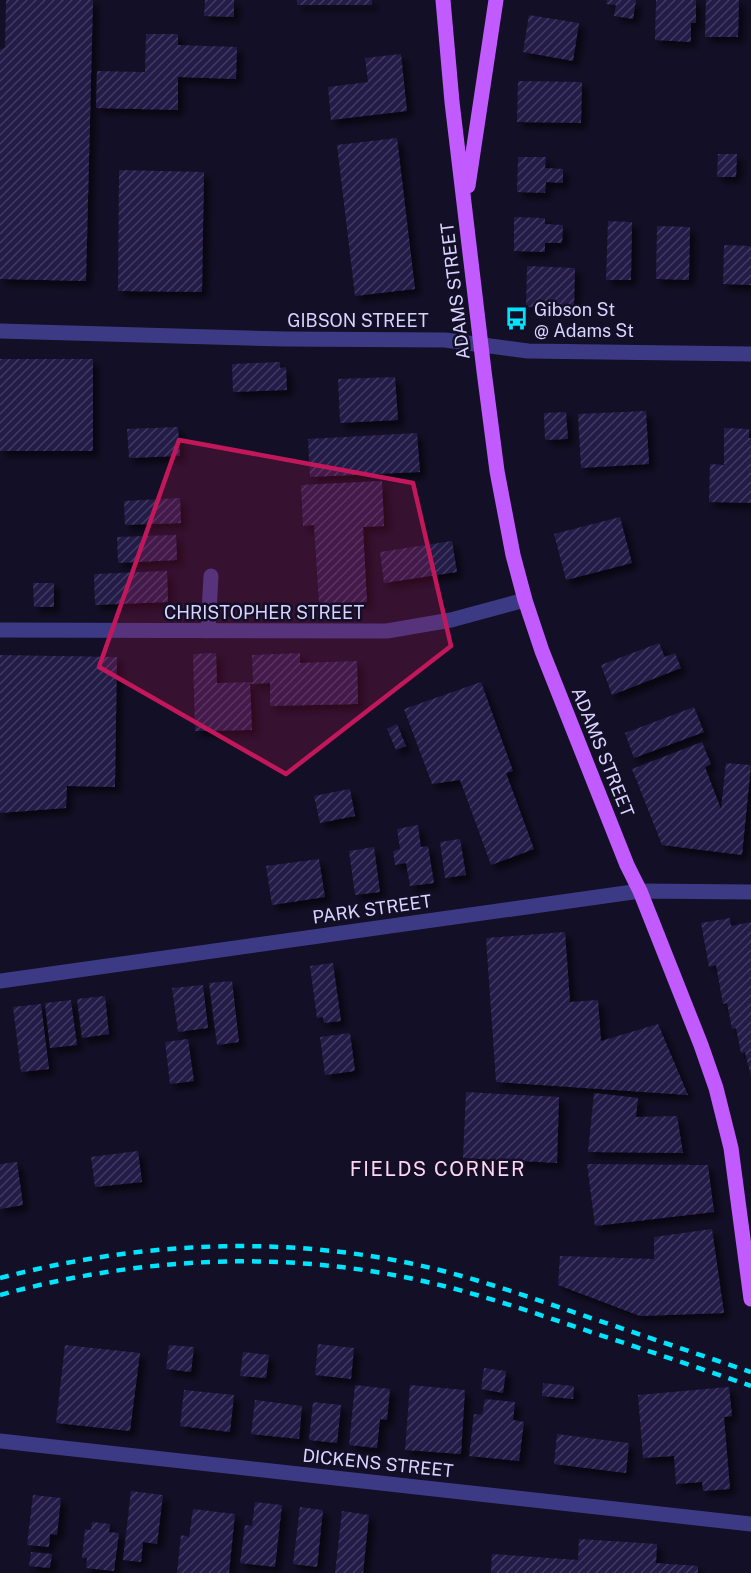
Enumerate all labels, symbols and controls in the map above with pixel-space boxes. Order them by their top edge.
street label: ADAMS STREET [436,221,474,361]
place label: Gibson St @ Adams St [534,299,634,341]
bus stop icon: Gibson St @ Adams St [503,306,529,332]
street label: GIBSON STREET [287,310,429,331]
street label: CHRISTOPHER STREET [164,602,364,623]
street label: ADAMS STREET [567,684,639,820]
street label: PARK STREET [311,890,433,928]
district label: FIELDS CORNER [350,1157,526,1181]
street label: DICKENS STREET [302,1445,455,1481]

